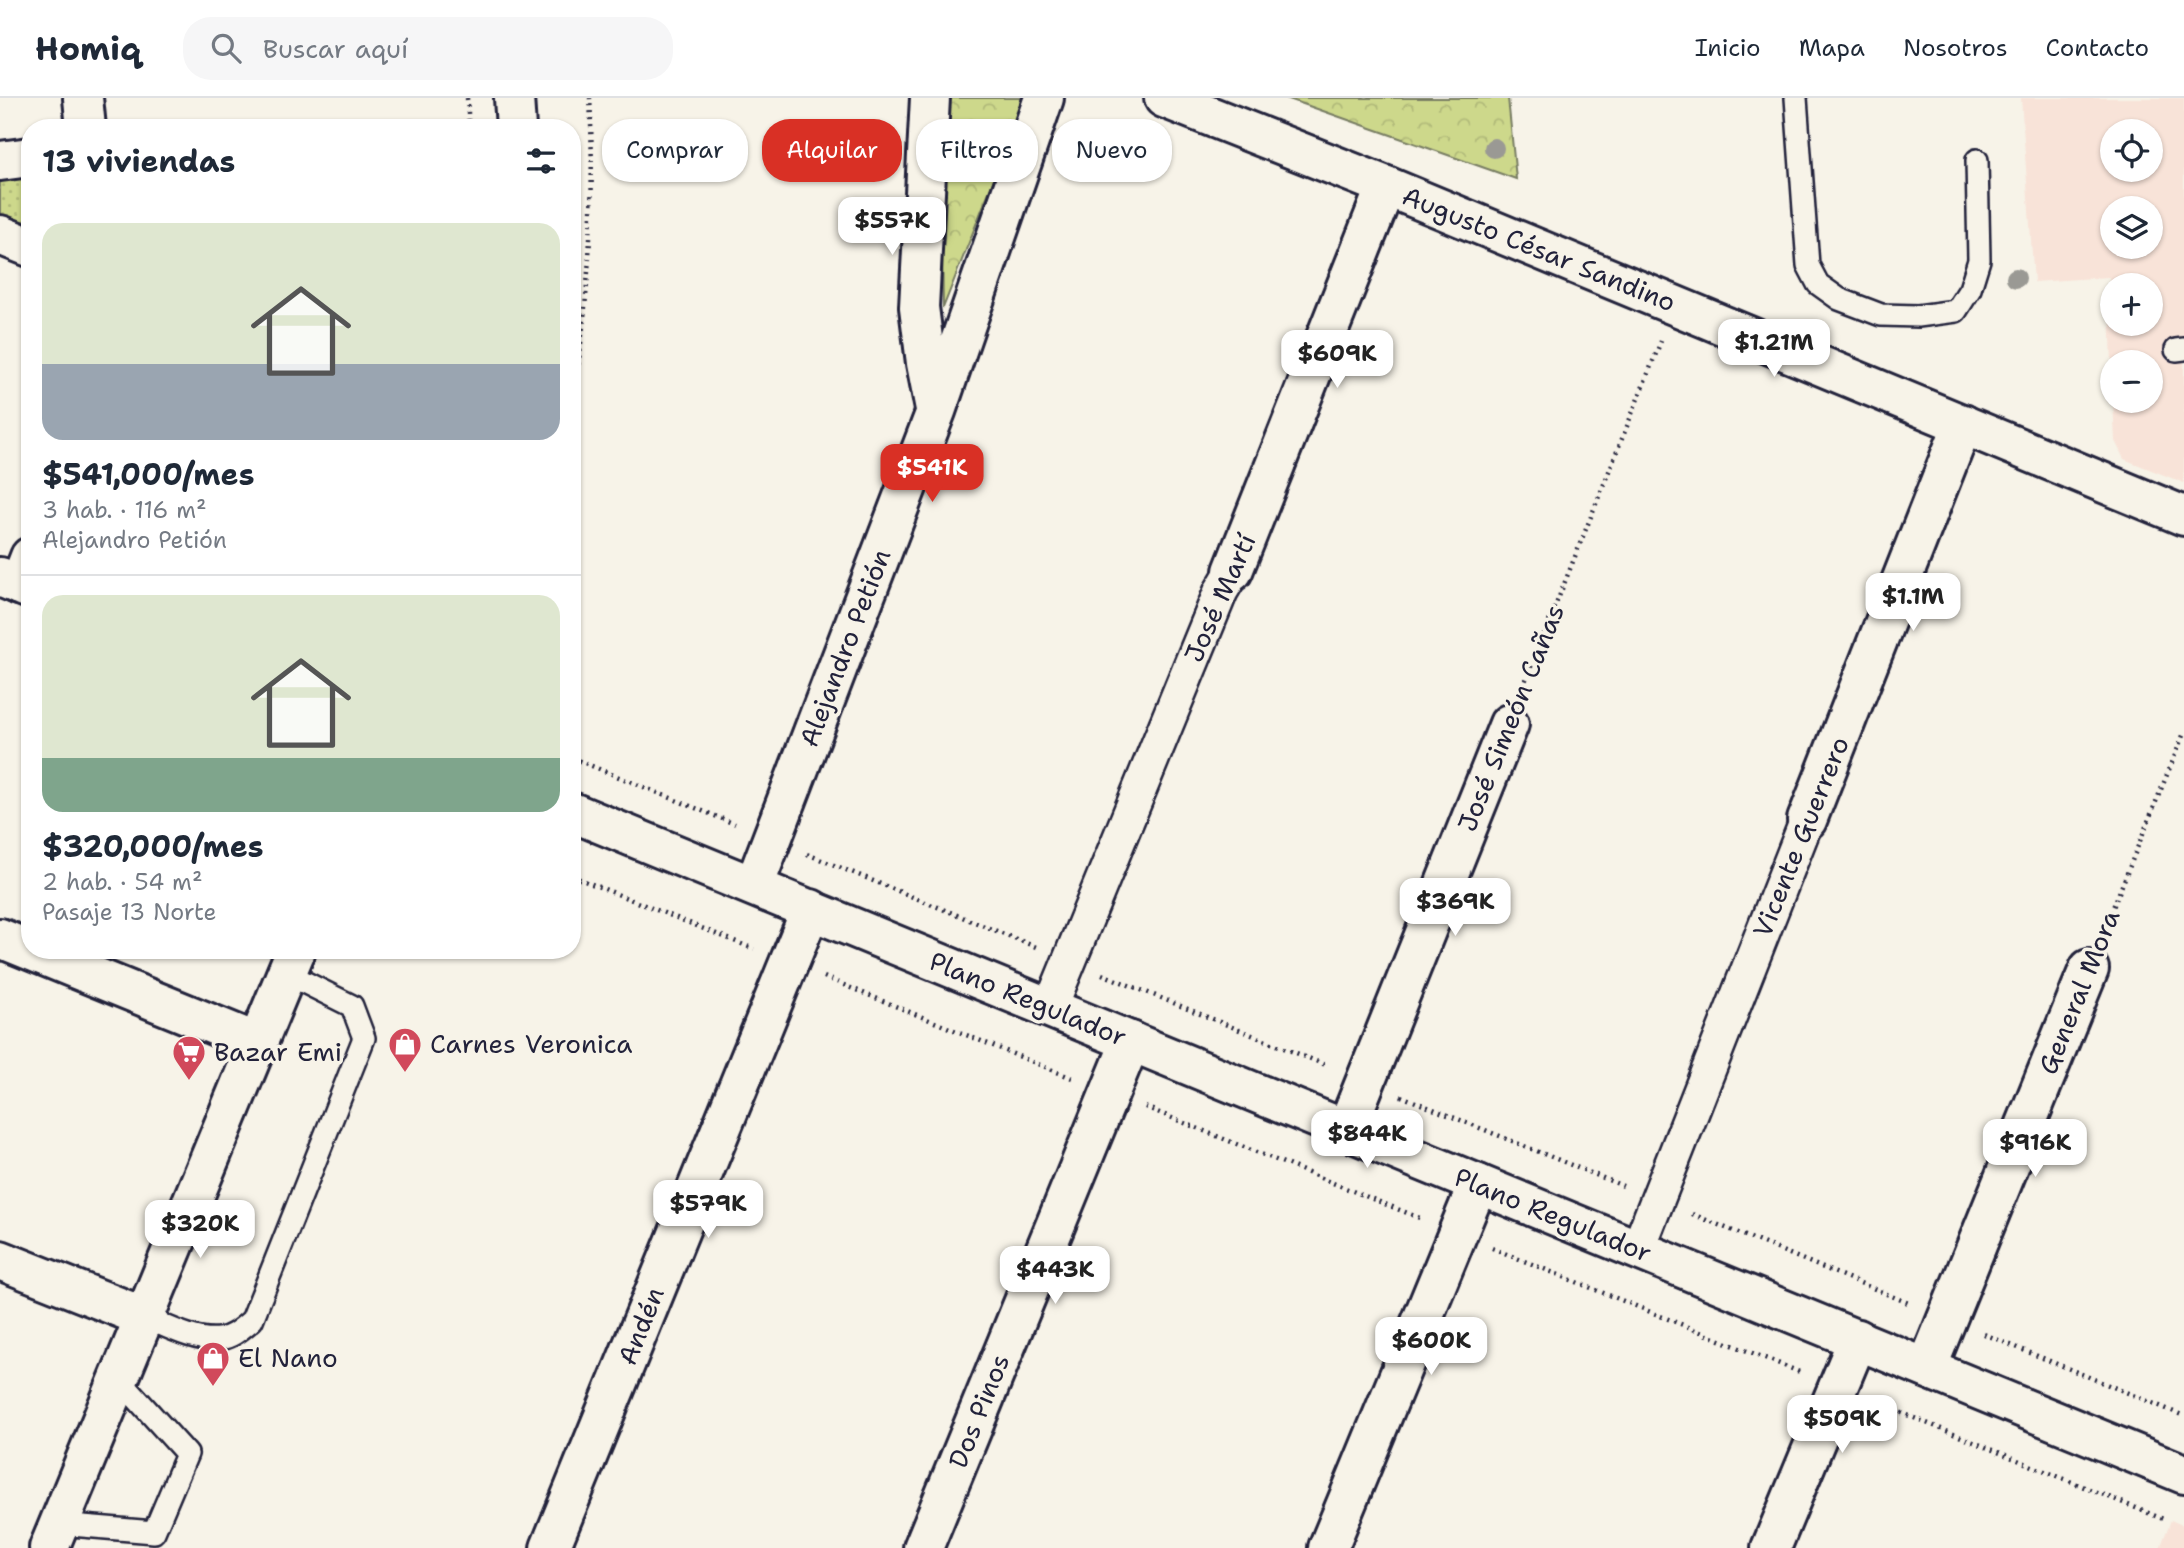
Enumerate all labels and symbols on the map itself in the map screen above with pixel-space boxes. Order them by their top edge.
street label: Augusto César Sandino [1397,178,1681,319]
pin: $557K [843,198,941,257]
pin: $1.21M [1717,320,1831,379]
pin: $609K [1288,330,1386,390]
pin: $541K [883,444,981,504]
street label: José Martí [1176,527,1264,668]
street label: Alejandro Petión [791,544,898,752]
pin: $1.1M [1864,574,1962,633]
street label: José Simeón Cañas [1449,599,1572,837]
street label: Vicente Guerrero [1744,731,1857,942]
pin: $369K [1406,878,1504,938]
street label: General Mora [2030,904,2127,1079]
street label: Plano Regulador [924,943,1132,1054]
shop icon: Carnes Veronica [386,1025,424,1074]
place label: Carnes Veronica [430,1026,632,1061]
supermarket icon: Bazar Emi [170,1033,208,1082]
place label: Bazar Emi [214,1034,342,1069]
pin: $844K [1318,1110,1416,1170]
pin: $916K [1986,1119,2084,1179]
street label: Plano Regulador [1449,1159,1657,1270]
pin: $579K [659,1180,757,1240]
pin: $320K [151,1200,249,1260]
pin: $443K [1006,1246,1104,1306]
street label: Andén [609,1282,672,1370]
pin: $600K [1382,1318,1480,1377]
shop icon: El Nano [194,1339,232,1388]
place label: El Nano [238,1340,338,1375]
street label: Dos Pinos [940,1349,1017,1473]
pin: $509K [1793,1396,1891,1455]

